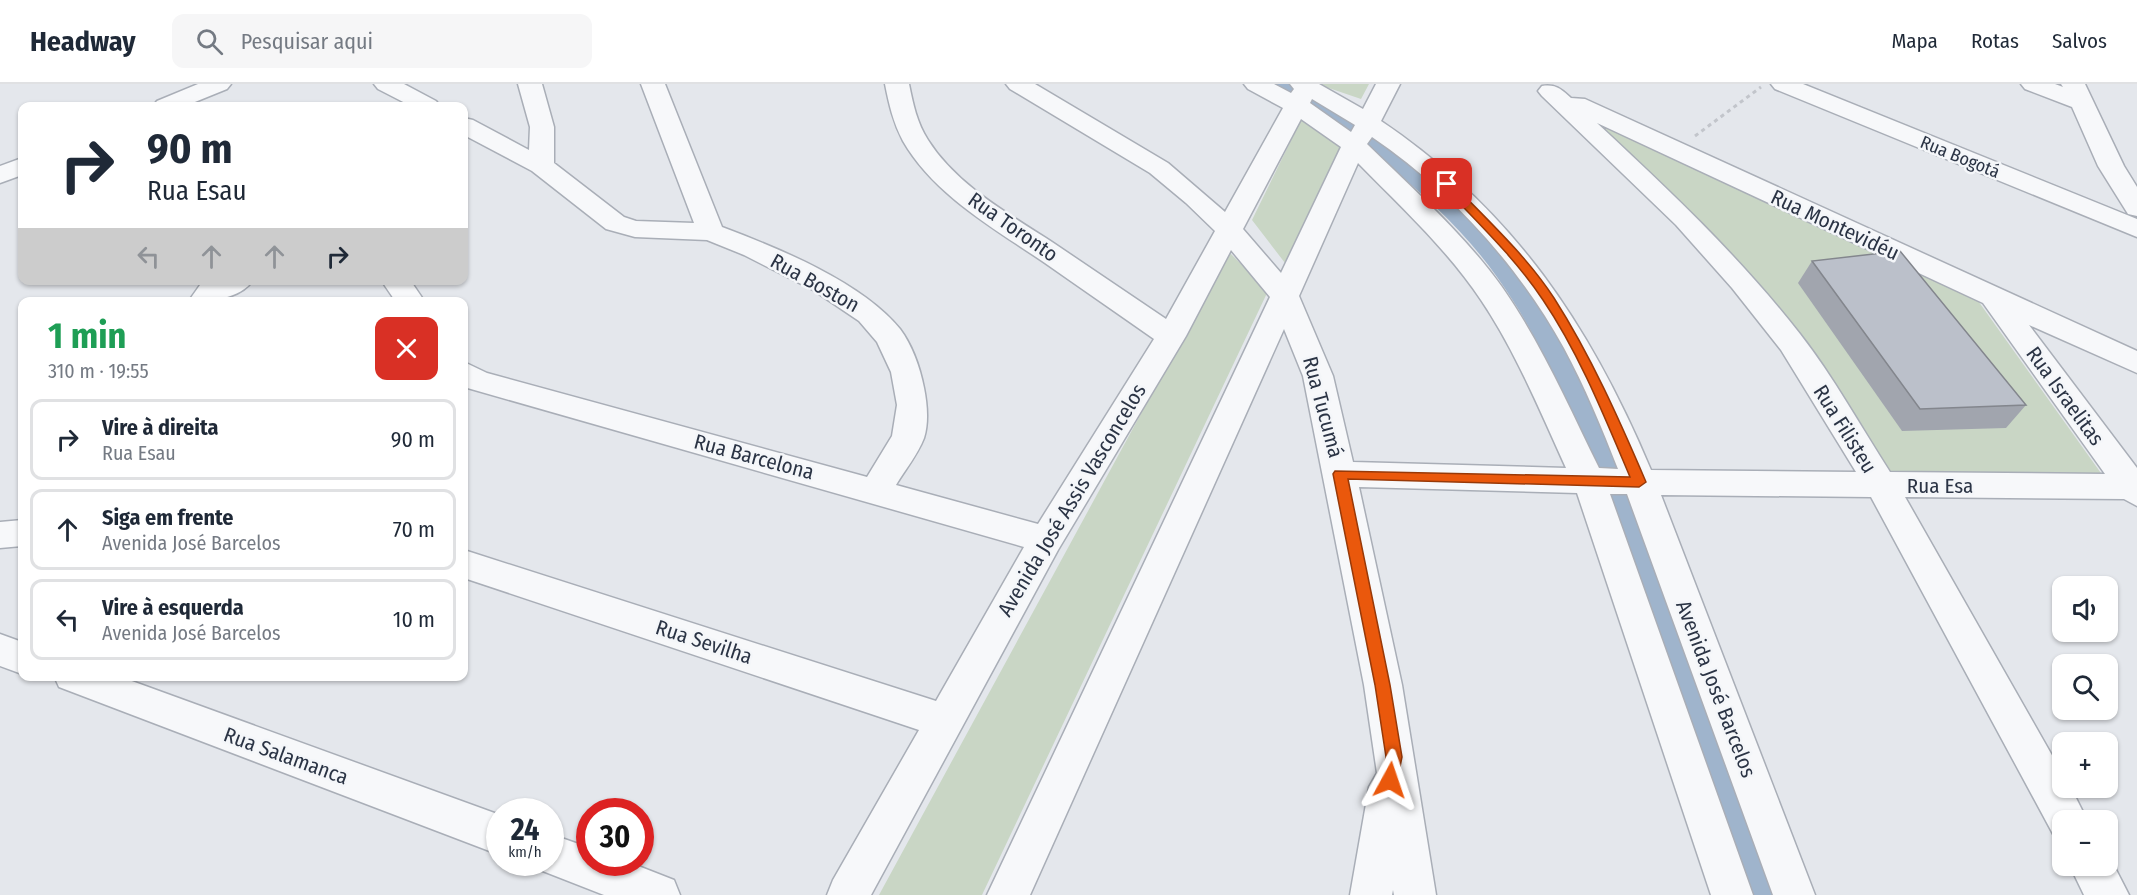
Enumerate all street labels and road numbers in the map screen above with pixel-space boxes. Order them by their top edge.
street label: Rua Bogotá [1917,131,2003,183]
street label: Rua Montevidéu [1767,184,1903,266]
street label: Rua Toronto [963,187,1063,267]
street label: Rua Boston [766,248,864,318]
street label: Rua Israelitas [2020,341,2110,451]
street label: Rua Tucumá [1297,354,1349,460]
street label: Avenida José Assis Vasconcelos [992,379,1152,621]
street label: Rua Filisteu [1808,380,1882,478]
street label: Rua Barcelona [691,429,817,485]
street label: Rua Esa [1907,473,1973,499]
street label: Avenida José Barcelos [1670,597,1762,781]
street label: Rua Sevilha [652,614,756,670]
street label: Rua Salamanca [220,721,352,791]

